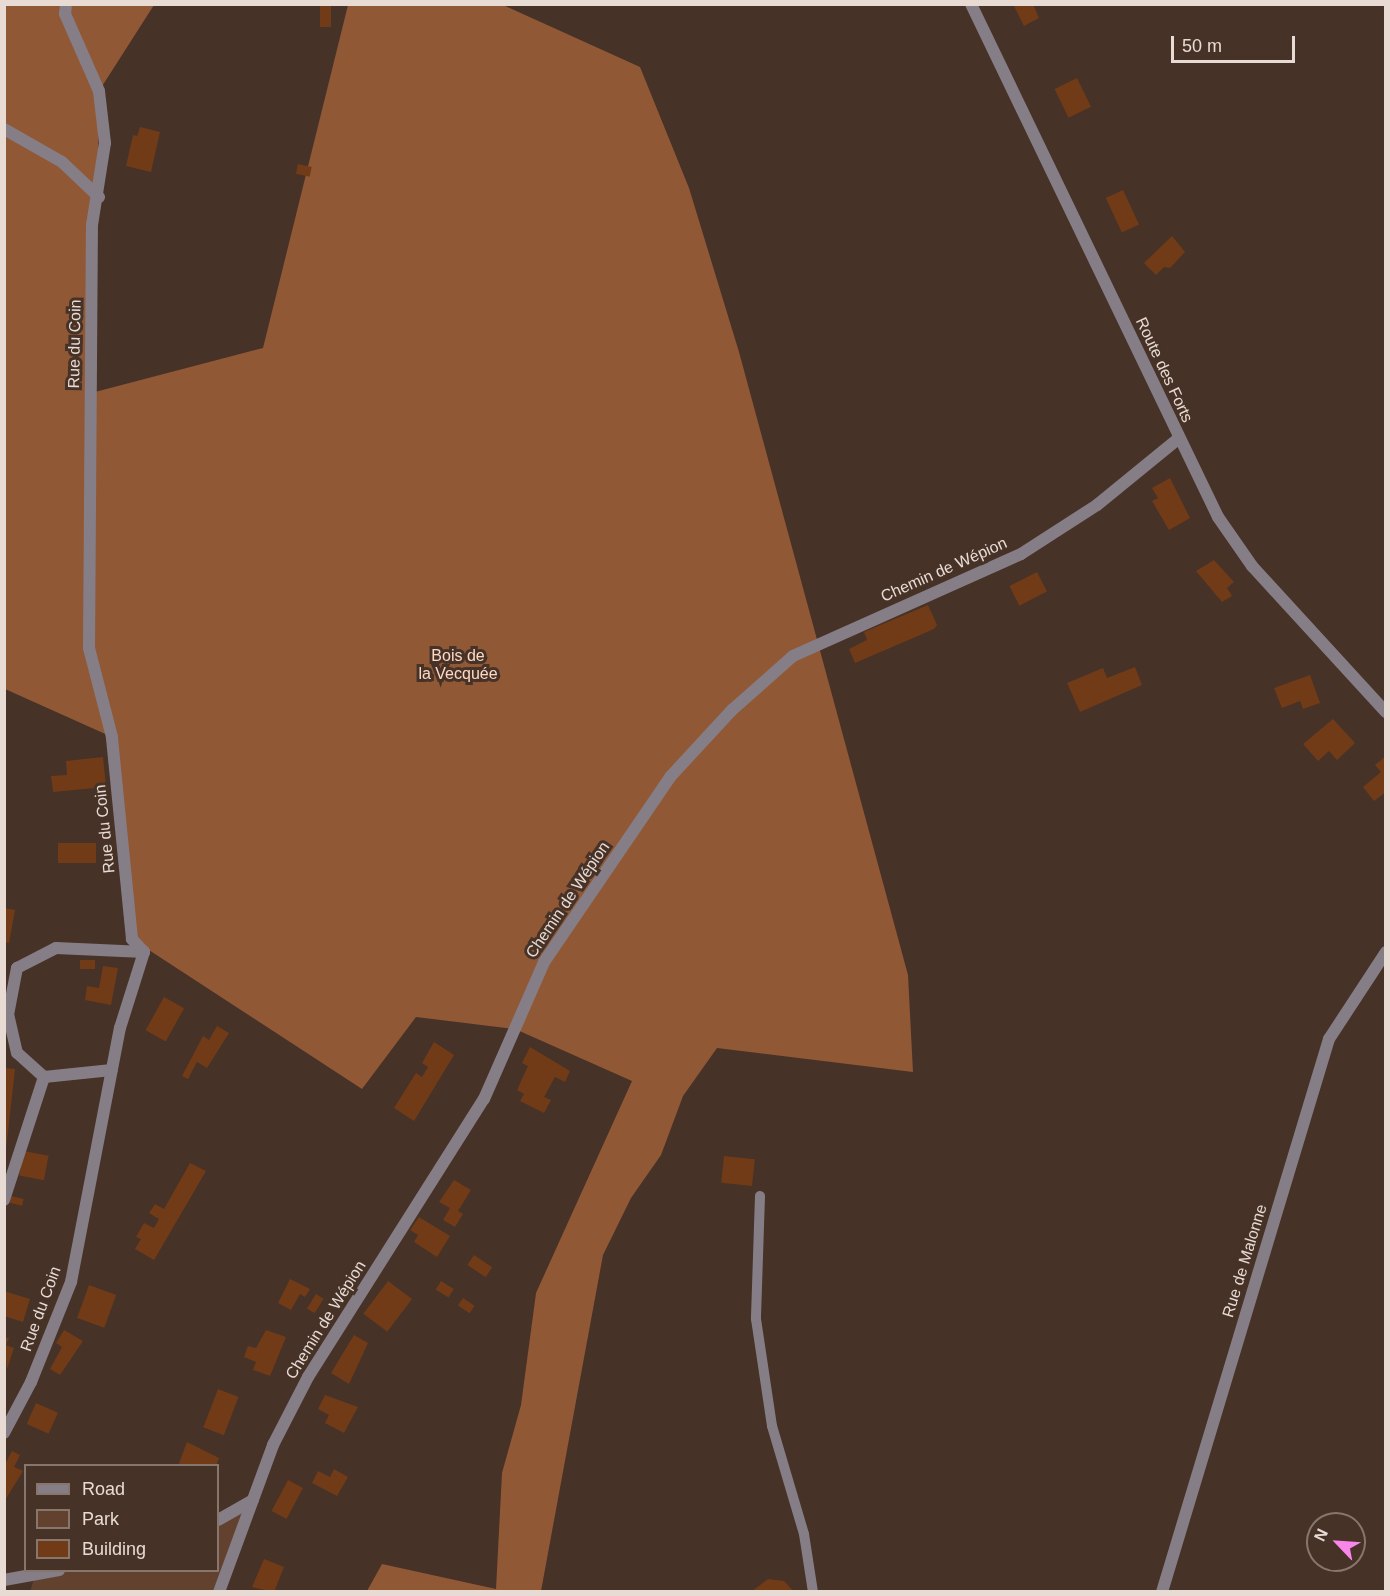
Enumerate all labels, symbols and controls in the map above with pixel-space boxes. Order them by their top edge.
scale bar [1174,24,1298,62]
text: 50 m [1182,36,1222,56]
street label: Rue du Coin [65,299,85,389]
street label: Route des Forts [1131,314,1197,426]
street label: Chemin de Wépion [878,534,1010,606]
park label: Bois de la Vecquée [418,646,498,684]
street label: Rue du Coin [91,784,119,874]
street label: Chemin de Wépion [522,838,614,962]
street label: Rue de Malonne [1219,1202,1271,1320]
street label: Chemin de Wépion [282,1257,370,1383]
street label: Rue du Coin [17,1264,65,1354]
legend [24,1464,219,1572]
text: Road [82,1479,125,1499]
text: Park [82,1509,119,1529]
north arrow [1306,1512,1366,1572]
text: N [1311,1526,1331,1544]
text: Building [82,1539,146,1559]

